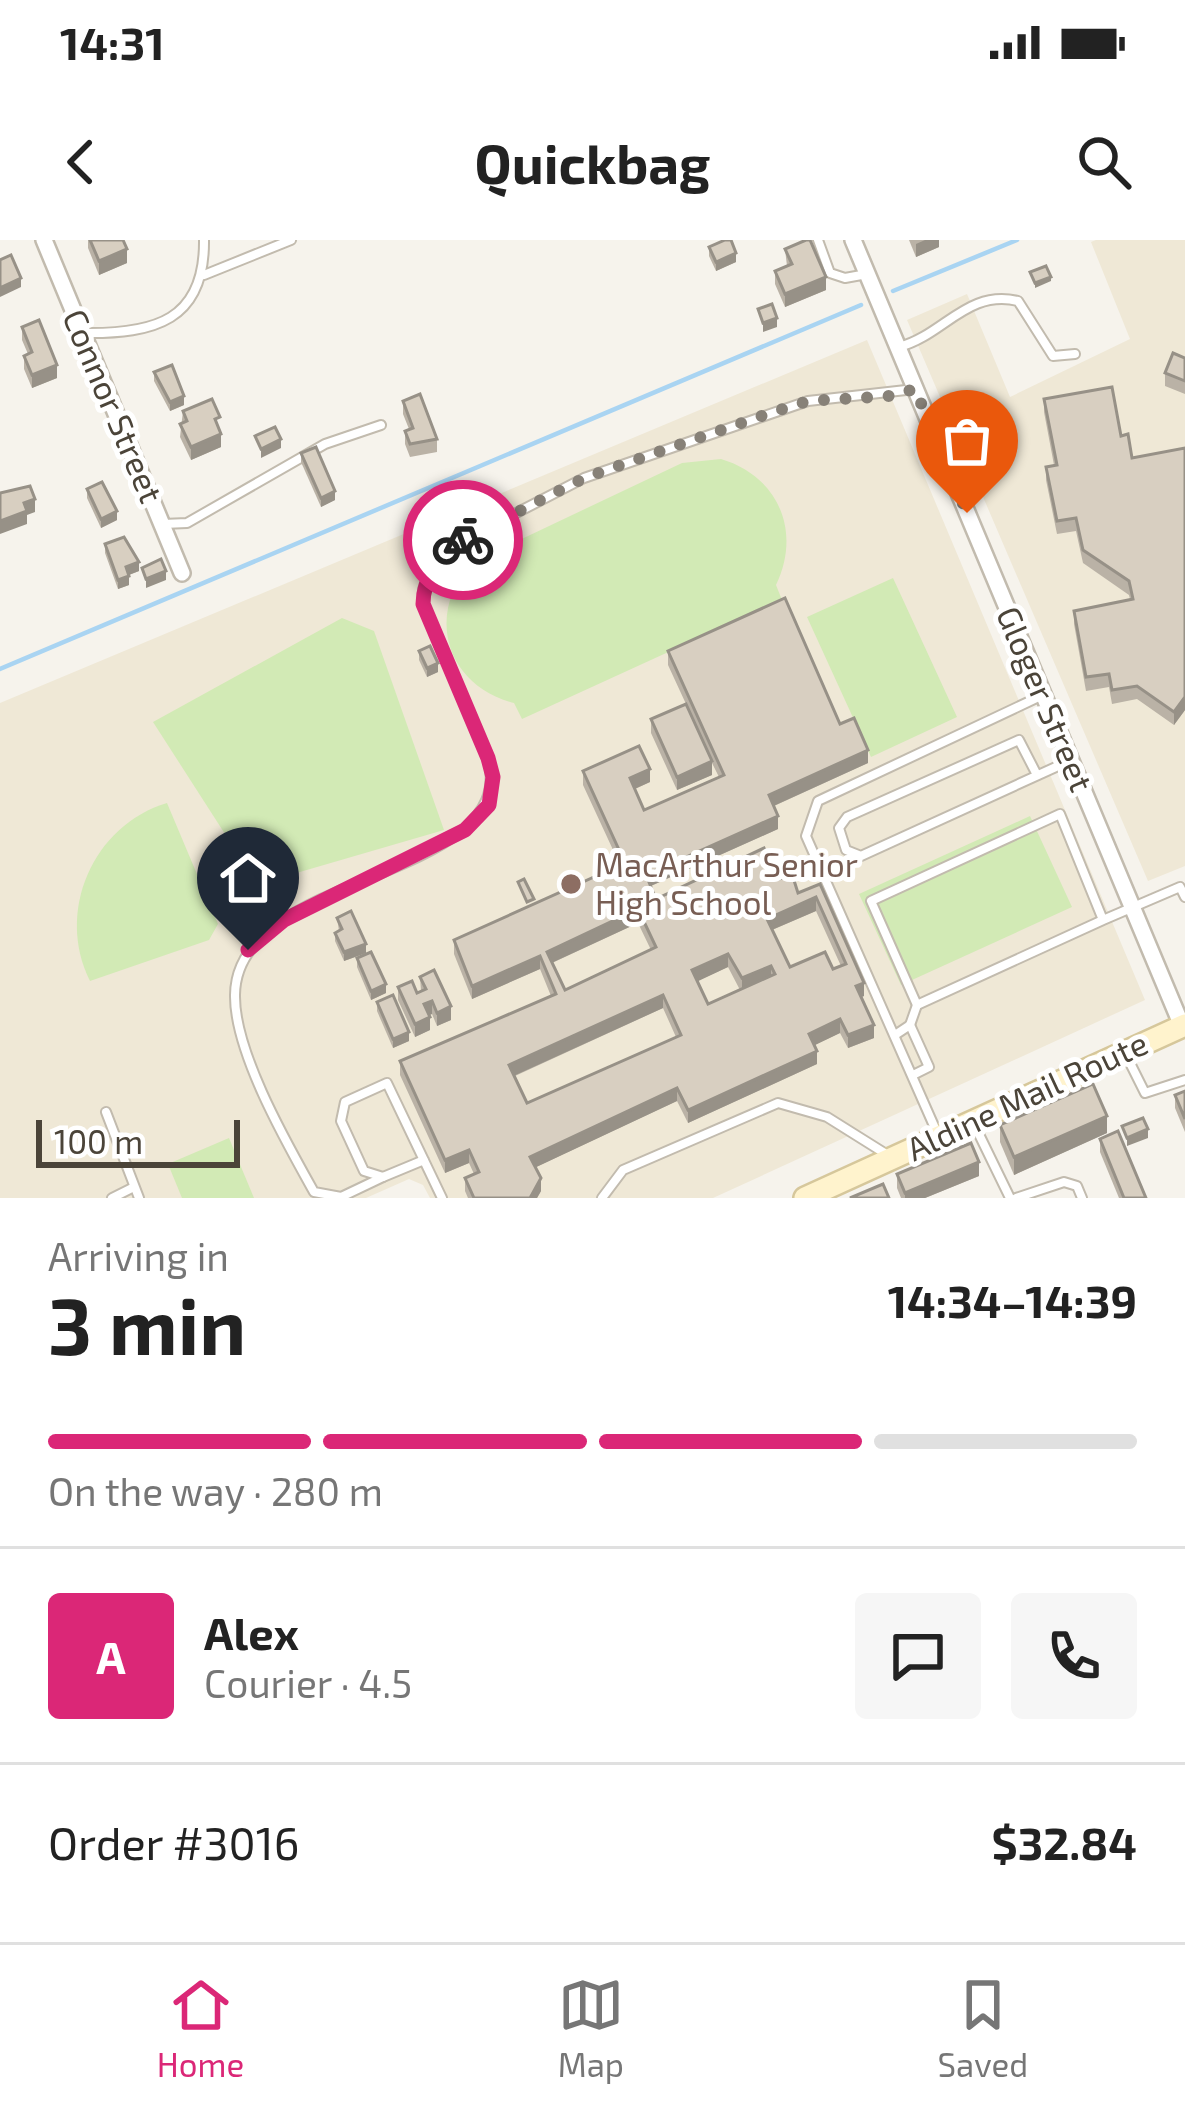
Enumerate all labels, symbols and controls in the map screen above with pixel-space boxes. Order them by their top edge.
text: 14:31 [60,15,165,69]
icon: back [48,129,114,195]
icon: search [1071,129,1137,195]
text: Quickbag [475,130,710,195]
street label: Connor Street [55,303,173,508]
pin [916,390,1018,513]
icon: bag [934,408,1000,474]
courier [403,480,523,600]
icon: bike [430,507,496,573]
street label: Gloger Street [989,600,1103,797]
pin [197,827,299,950]
place label: MacArthur Senior High School [595,844,858,922]
icon: home [215,845,281,911]
marker: MacArthur Senior High School [558,871,584,897]
street label: Aldine Mail Route [900,1022,1153,1168]
scale bar [36,1114,240,1167]
text: 100 m [54,1121,143,1161]
text: Arriving in [48,1232,229,1279]
text: 14:34–14:39 [888,1273,1137,1327]
text: 3 min [48,1277,246,1371]
text: On the way · 280 m [48,1467,383,1514]
button: chat [855,1593,981,1719]
button: phone [1011,1593,1137,1719]
text: Alex [204,1605,299,1659]
text: A [96,1629,126,1683]
text: Courier · 4.5 [204,1659,412,1706]
text: Order #3016 [48,1815,299,1869]
text: $32.84 [992,1815,1137,1869]
tab: Home [157,1972,244,2084]
tab: Map [558,1972,624,2084]
tab: Saved [938,1972,1028,2084]

